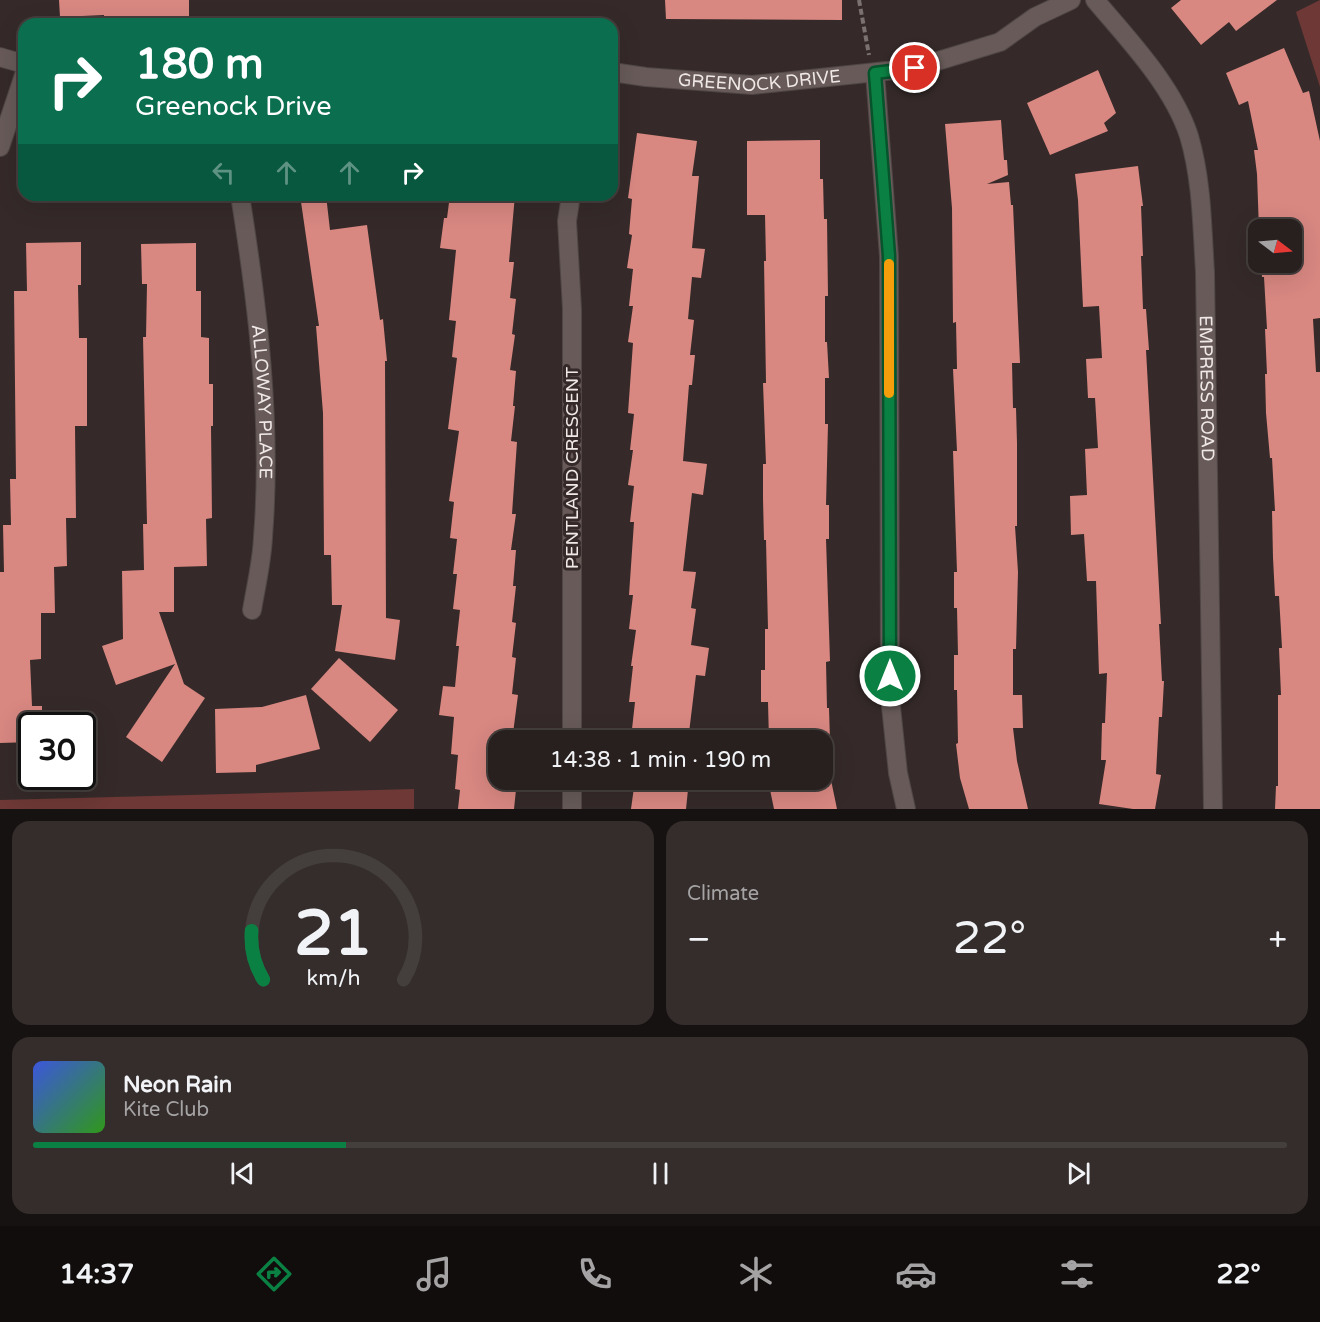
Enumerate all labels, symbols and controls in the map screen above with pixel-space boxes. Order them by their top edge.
text: 180 m [135,39,264,90]
icon: right [36,42,114,120]
pin [889,42,940,93]
icon: arrive [898,51,931,84]
street label: GREENOCK DRIVE [677,65,842,96]
text: Greenock Drive [135,90,331,123]
icon: left [207,156,240,189]
icon: ahead [270,156,303,189]
icon: ahead [333,156,366,189]
icon: right [396,156,429,189]
north arrow [1248,219,1302,273]
map controls [1248,219,1302,273]
street label: EMPRESS ROAD [1195,315,1219,462]
street label: ALLOWAY PLACE [247,323,277,479]
street label: PENTLAND CRESCENT [561,367,583,569]
position arrow [858,644,922,708]
speed limit sign: 30 [18,712,96,790]
text: 14:38 · 1 min · 190 m [550,747,771,773]
text: Climate [687,882,759,906]
text: 21 [294,897,372,972]
text: 22° [953,912,1026,966]
text: − [687,920,711,959]
text: + [1268,920,1287,959]
text: km/h [306,965,360,991]
text: Neon Rain [123,1072,232,1098]
text: Kite Club [123,1098,209,1122]
icon: previous [226,1157,259,1190]
icon: pause [644,1157,677,1190]
icon: next [1062,1157,1095,1190]
icon: directions [253,1253,295,1295]
icon: music [413,1253,455,1295]
icon: phone [574,1253,616,1295]
icon: climate [735,1253,777,1295]
icon: car [895,1253,937,1295]
icon: filters [1056,1253,1098,1295]
text: 14:37 [59,1258,134,1291]
text: 22° [1217,1258,1261,1291]

